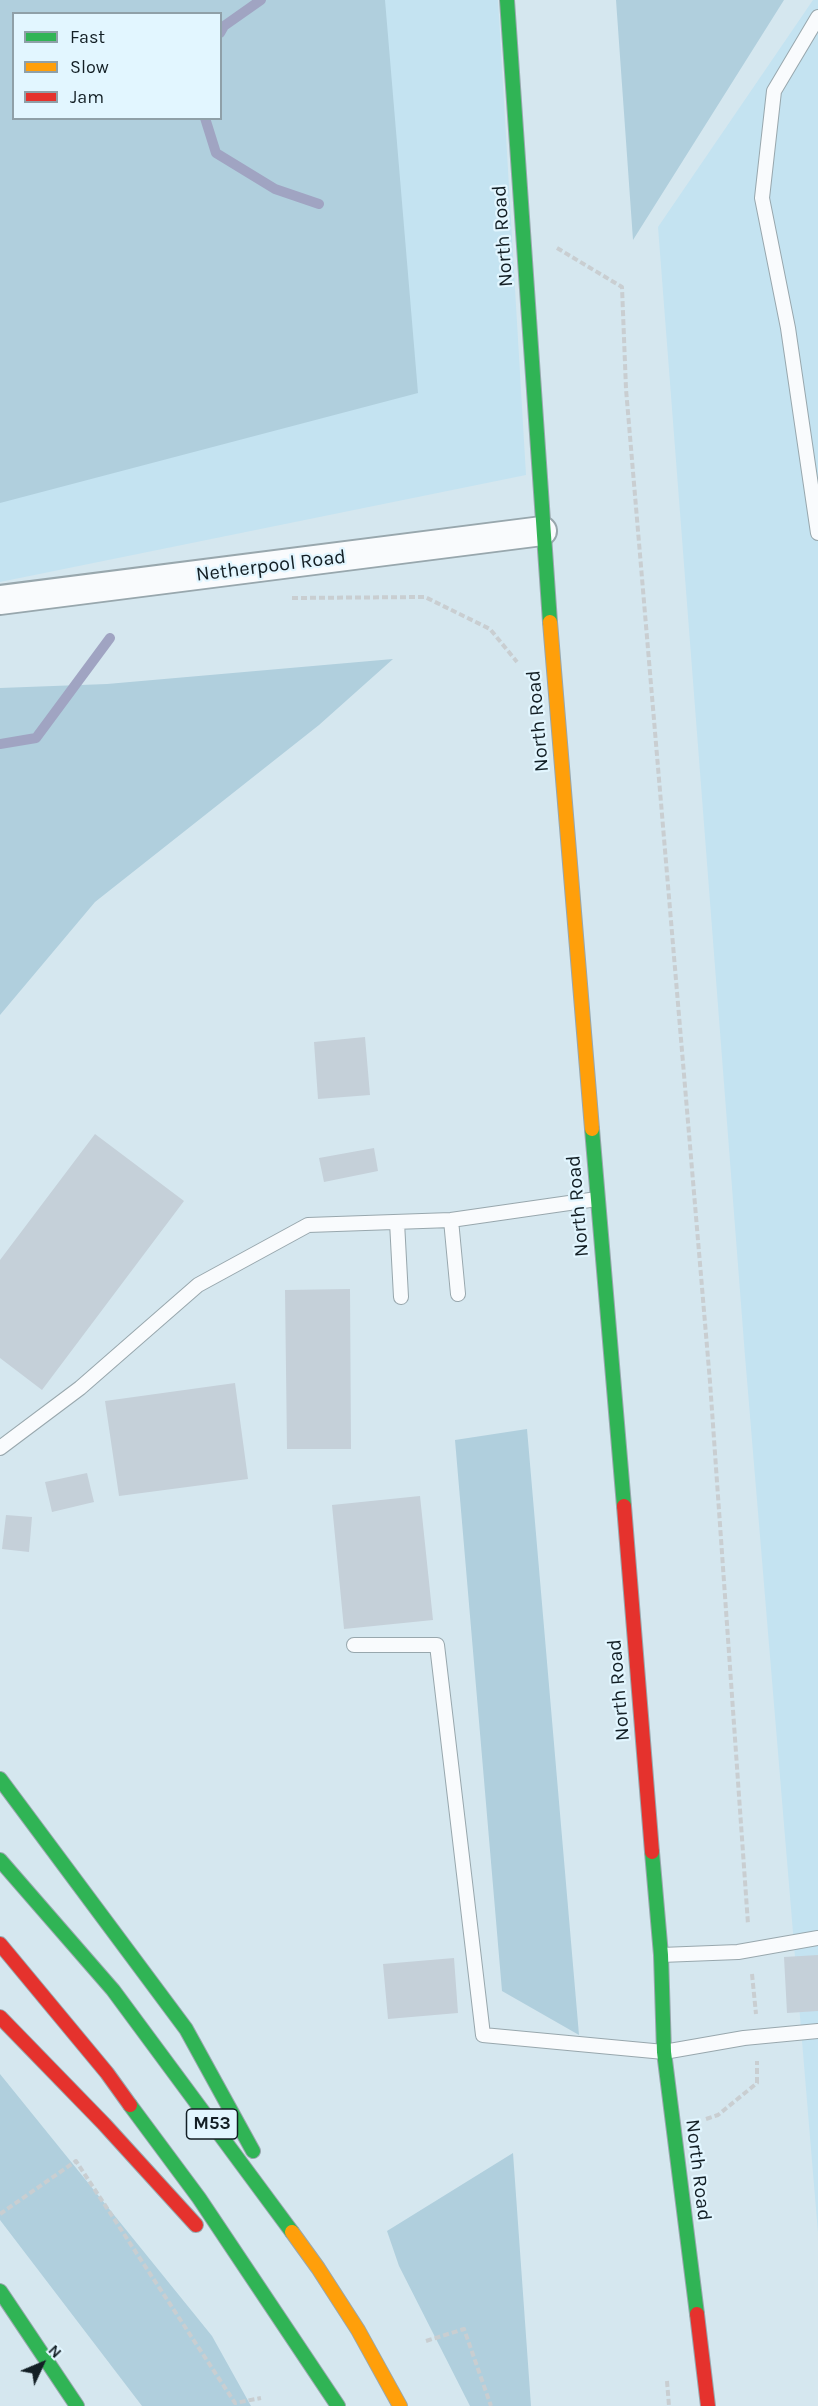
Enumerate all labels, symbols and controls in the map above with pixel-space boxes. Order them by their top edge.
legend [12,12,222,120]
text: Fast [70,26,105,48]
text: Slow [70,56,109,78]
text: Jam [70,86,104,108]
street label: North Road [487,184,519,288]
street label: Netherpool Road [195,545,347,587]
street label: North Road [522,669,554,773]
street label: North Road [562,1154,594,1258]
street label: North Road [603,1638,635,1742]
road number: M53 [186,2109,238,2139]
street label: North Road [680,2118,716,2222]
north arrow [12,2334,72,2394]
text: N [44,2340,66,2362]

